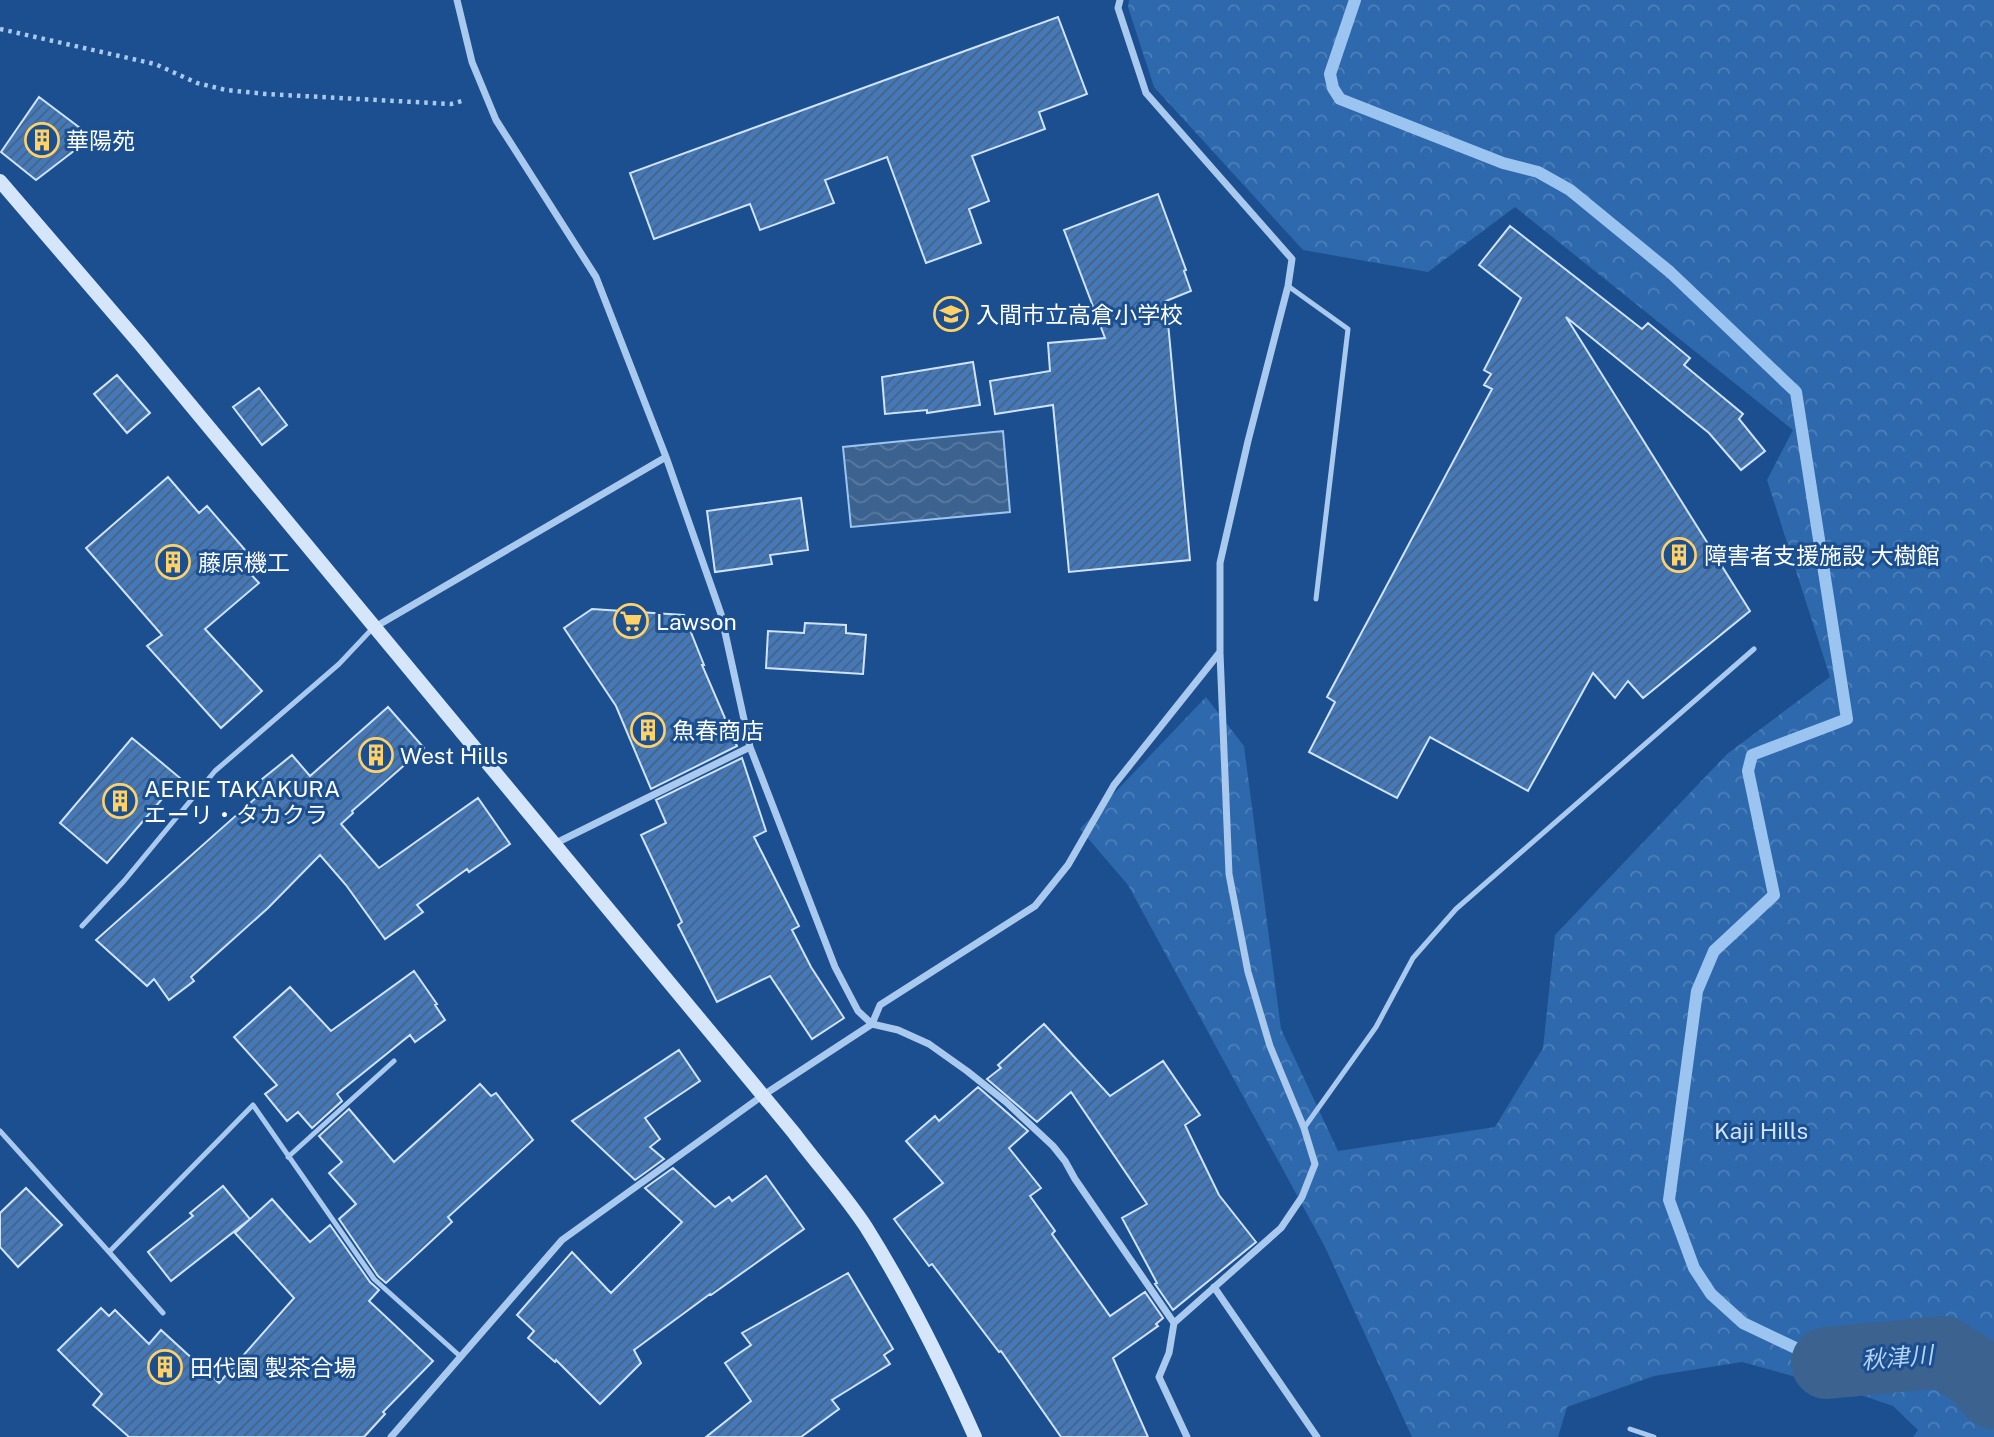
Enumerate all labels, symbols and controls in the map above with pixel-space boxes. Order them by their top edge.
building icon: 華陽苑 [23,121,61,159]
place label: 華陽苑 [66,127,135,154]
school or university icon: 入間市立高倉小学校 [932,295,970,333]
place label: 入間市立高倉小学校 [976,301,1183,328]
building icon: 障害者支援施設 大樹館 [1660,536,1698,574]
place label: 障害者支援施設 大樹館 [1704,542,1940,569]
building icon: 藤原機工 [154,543,192,581]
place label: 藤原機工 [198,549,290,576]
supermarket icon: Lawson [612,602,650,640]
place label: Lawson [656,608,737,635]
building icon: 魚春商店 [629,711,667,749]
place label: 魚春商店 [672,717,764,744]
building icon: West Hills [357,736,395,774]
place label: West Hills [400,742,508,769]
place label: AERIE TAKAKURA エーリ・タカクラ [144,775,340,828]
building icon: AERIE TAKAKURA エーリ・タカクラ [101,782,139,820]
park label: Kaji Hills [1714,1117,1808,1144]
water label: 秋津川 [1860,1340,1937,1374]
building icon: 田代園 製茶合場 [146,1348,184,1386]
place label: 田代園 製茶合場 [190,1354,357,1381]

